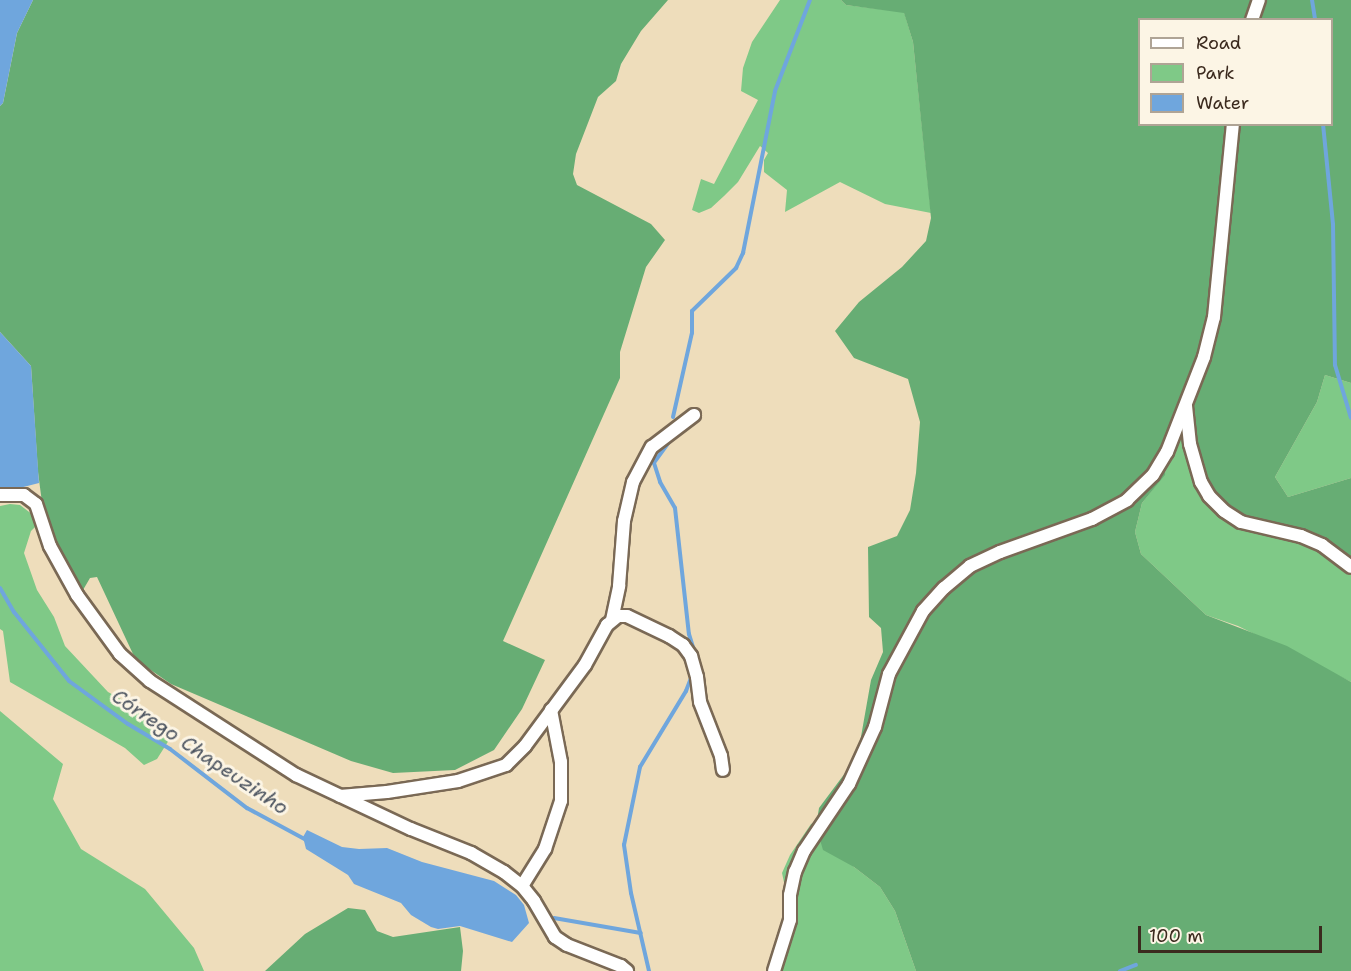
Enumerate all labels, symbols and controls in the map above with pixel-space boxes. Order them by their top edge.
legend [1138,18,1333,126]
text: Road [1196,31,1241,55]
text: Park [1196,61,1235,85]
text: Water [1196,91,1249,115]
water label: Córrego Chapeuzinho [107,684,293,820]
scale bar [1141,914,1326,952]
text: 100 m [1149,924,1203,948]

